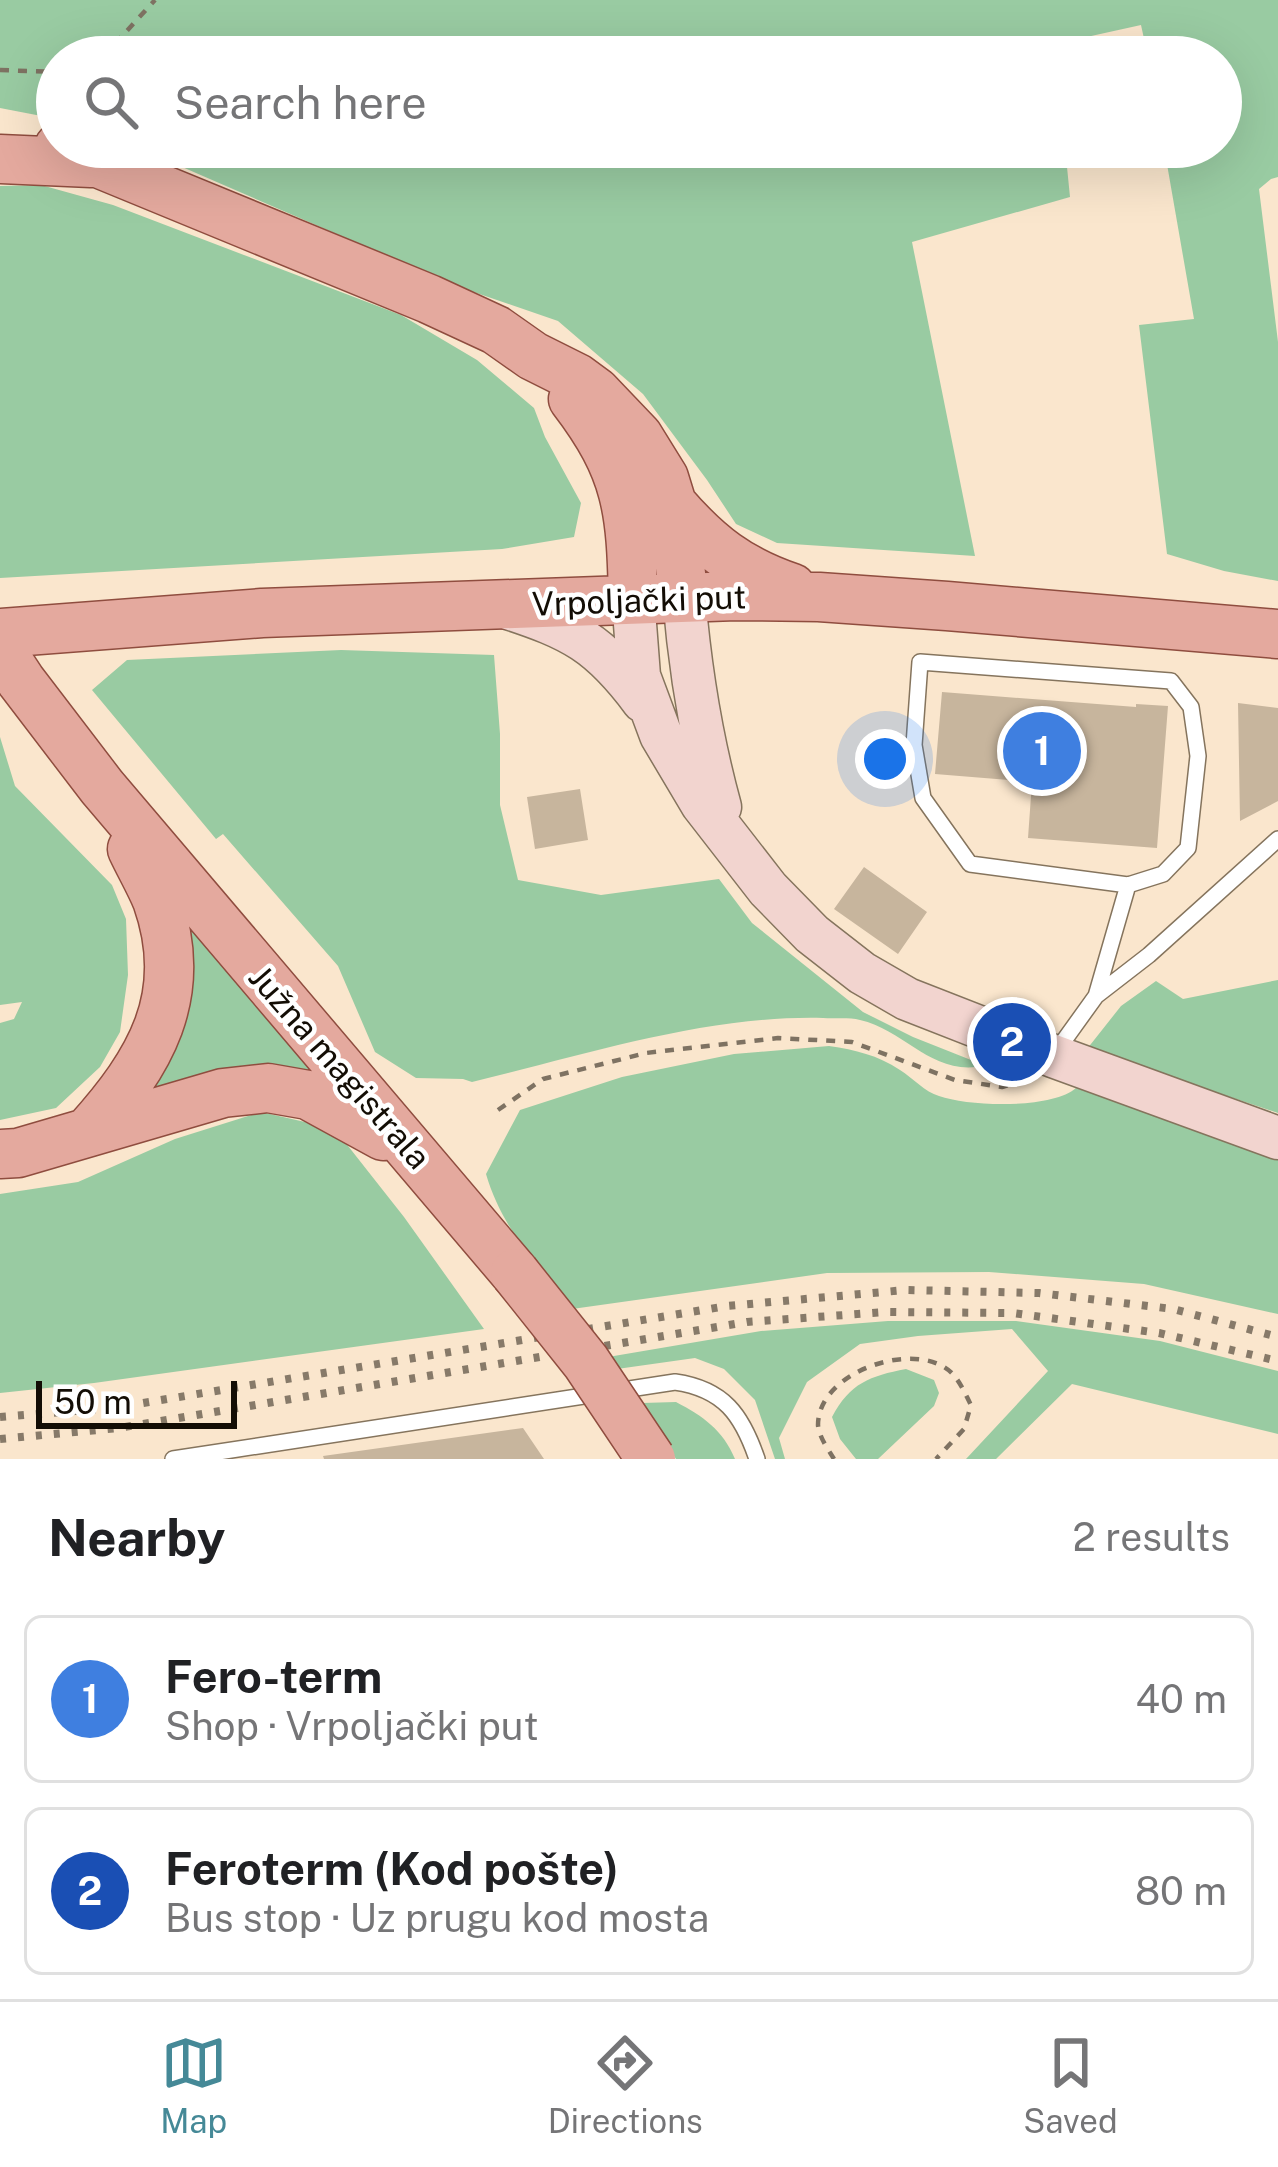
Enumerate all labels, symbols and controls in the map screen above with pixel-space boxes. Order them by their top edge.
search box [36,36,1242,168]
icon: search [78,69,144,135]
text: Search here [174,76,427,129]
street label: Vrpoljački put [531,577,747,623]
pin: 1 [1003,706,1081,796]
your location [855,729,915,789]
street label: Južna magistrala [242,958,438,1176]
pin: 2 [973,997,1051,1087]
scale bar [36,1375,237,1428]
text: 50 m [54,1383,132,1421]
text: Nearby [48,1508,225,1567]
text: 2 results [1073,1514,1230,1560]
text: Fero-term [165,1650,382,1703]
text: 1 [82,1676,98,1722]
text: 40 m [1135,1676,1227,1722]
text: Shop · Vrpoljački put [165,1703,539,1749]
text: Feroterm (Kod pošte) [165,1842,619,1895]
text: 2 [78,1868,102,1914]
text: 80 m [1135,1868,1227,1914]
text: Bus stop · Uz prugu kod mosta [165,1895,709,1941]
tab: Map [160,2030,227,2140]
tab: Directions [548,2030,703,2140]
tab: Saved [1023,2030,1118,2140]

